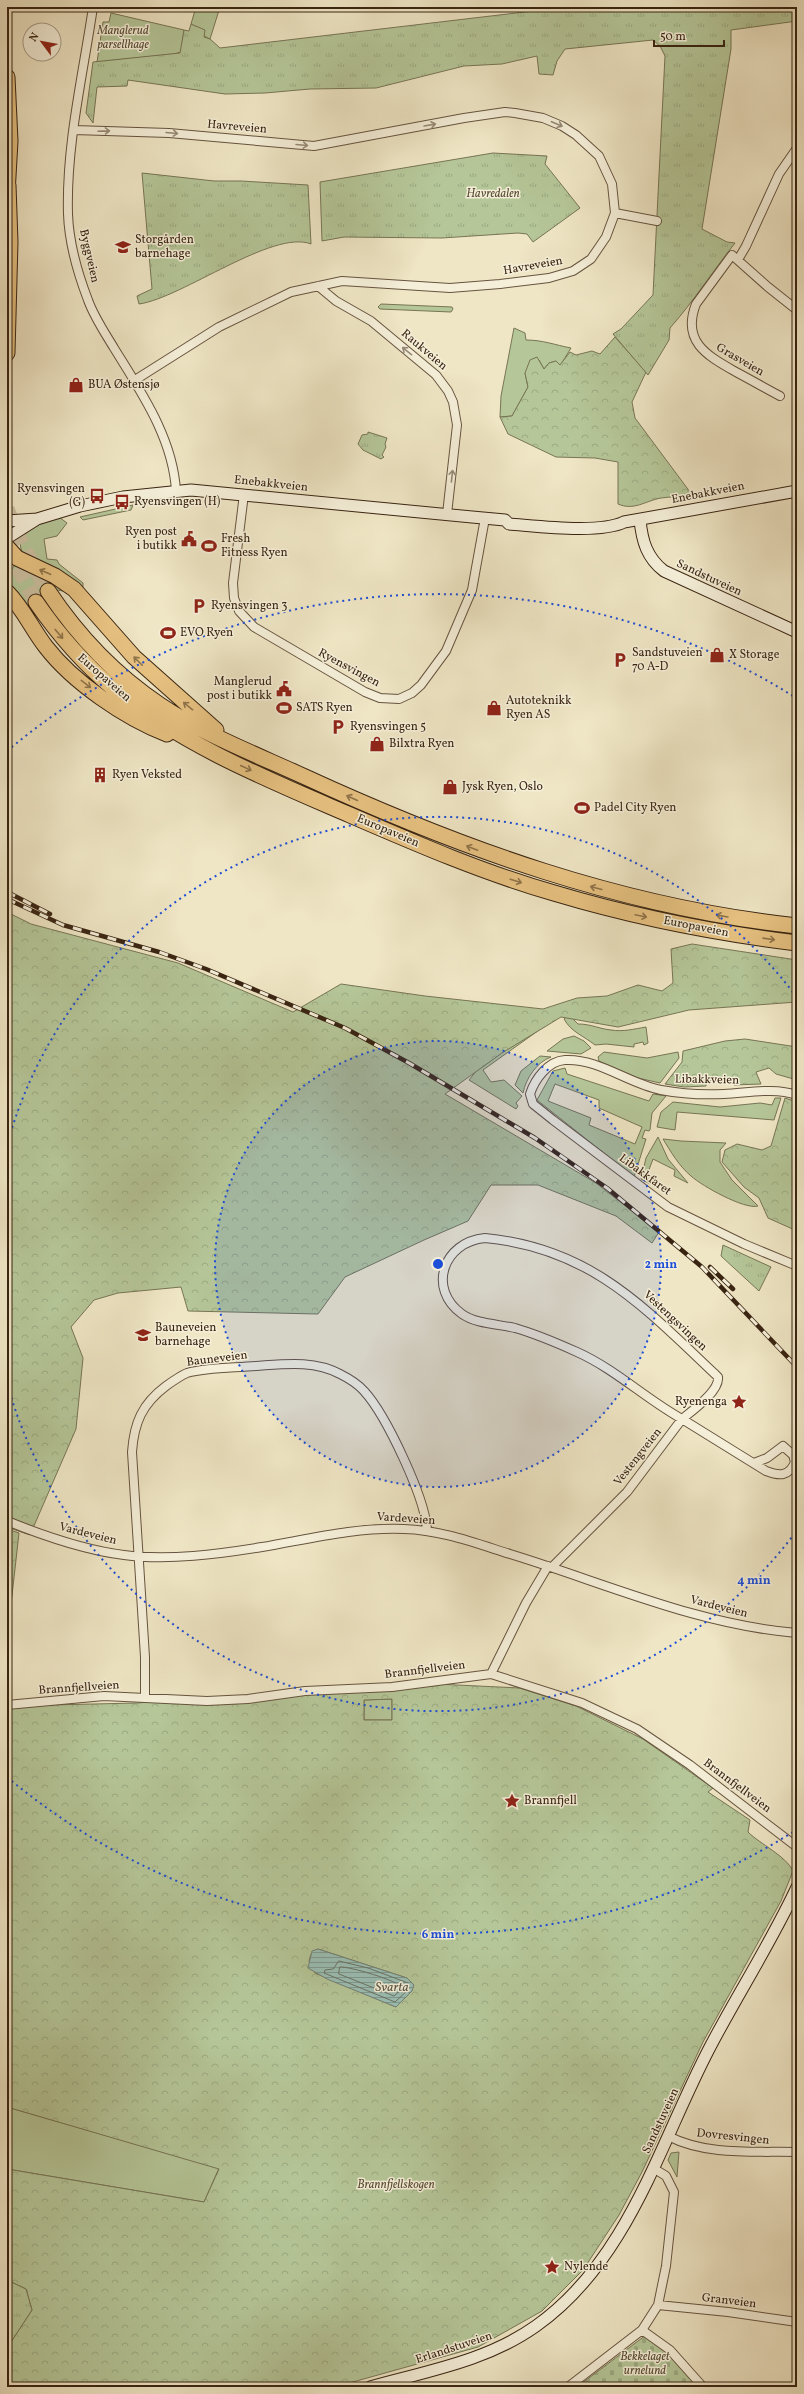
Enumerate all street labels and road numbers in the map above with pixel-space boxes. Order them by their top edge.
street label: Havreveien [206,116,268,138]
street label: Byggveien [75,228,103,284]
street label: Havreveien [502,253,564,279]
street label: Raukveien [397,326,451,374]
street label: Grasveien [713,340,767,380]
street label: Enebakkveien [233,472,309,496]
street label: Enebakkveien [670,478,746,508]
street label: Sandstuveien [674,556,744,600]
street label: Ryensvingen [315,645,383,691]
street label: Europaveien [74,650,134,706]
street label: Europaveien [354,811,422,851]
street label: Europaveien [662,913,730,941]
street label: Libakkveien [675,1071,739,1089]
street label: Libakkfaret [616,1151,674,1199]
street label: Vestengsvingen [640,1287,710,1355]
street label: Bauneveien [186,1347,248,1371]
street label: Vestengveien [610,1425,666,1489]
street label: Vardeveien [376,1509,436,1529]
street label: Vardeveien [58,1519,118,1549]
street label: Vardeveien [689,1592,749,1622]
street label: Brannfjellveien [384,1657,466,1683]
street label: Brannfjellveien [38,1677,120,1699]
street label: Brannfjellveien [700,1755,774,1817]
street label: Sandstuveien [639,2086,683,2156]
street label: Dovresvingen [696,2125,770,2149]
street label: Granveien [701,2290,757,2312]
street label: Erlandstuveien [414,2328,494,2368]

